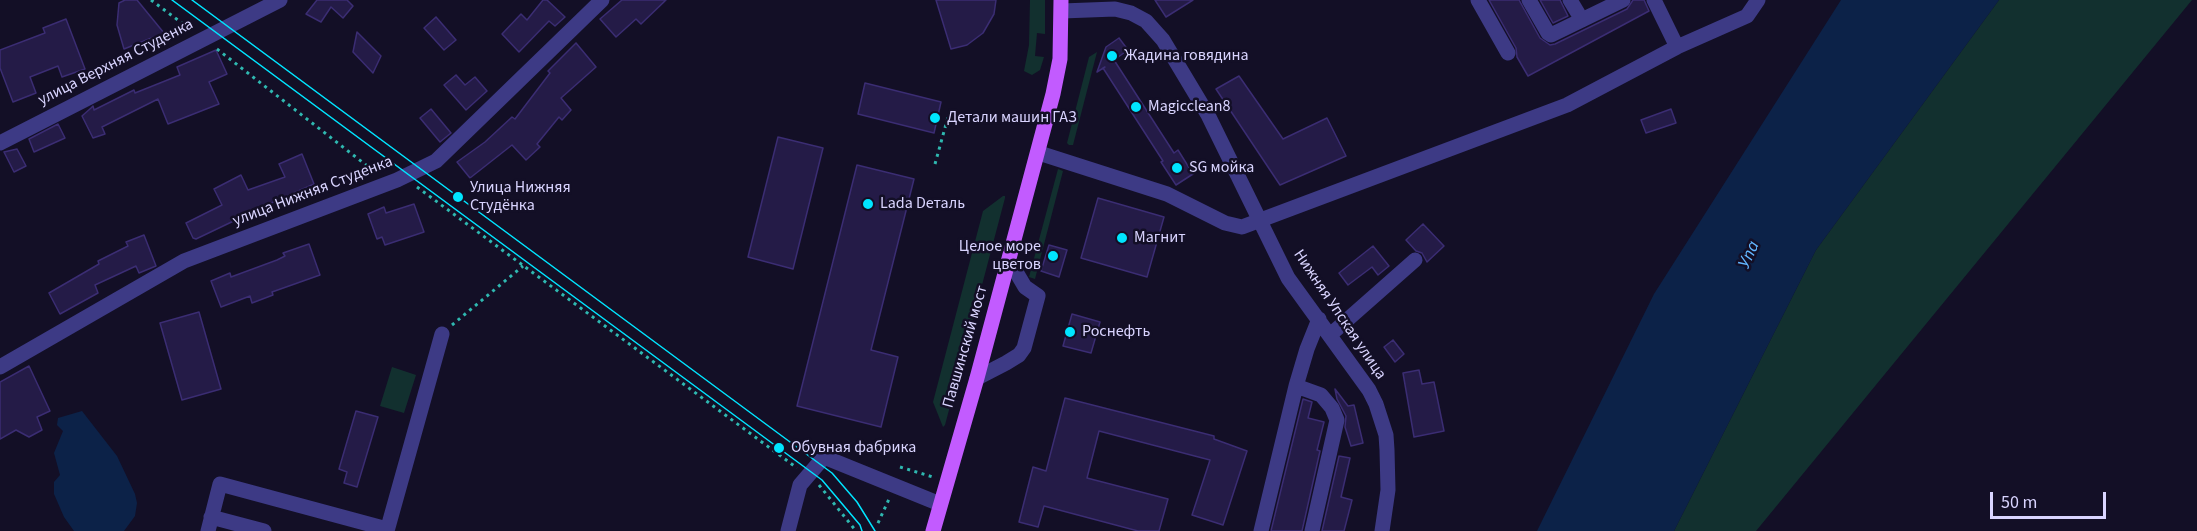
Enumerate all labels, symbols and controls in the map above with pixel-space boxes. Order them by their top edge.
street label: улица Верхняя Студенка [35,15,197,111]
place label: Жадина говядина [1124,46,1249,66]
marker: Жадина говядина [1105,49,1119,63]
place label: Magicclean8 [1148,97,1231,117]
marker: Magicclean8 [1129,100,1143,114]
place label: Детали машин ГАЗ [947,108,1077,128]
marker: Детали машин ГАЗ [928,111,942,125]
street label: улица Нижняя Cтуденкa [230,153,396,231]
place label: SG мойка [1189,158,1254,178]
marker: SG мойка [1170,161,1184,175]
place label: Улица Нижняя Студёнка [470,178,571,216]
marker: Улица Нижняя Студёнка [451,190,465,204]
place label: Lada Dеталь [880,194,965,214]
marker: Lada Dеталь [861,197,875,211]
place label: Магнит [1134,228,1186,248]
marker: Магнит [1115,231,1129,245]
place label: Целое море цветов [959,237,1041,275]
water label: Упа [1734,238,1766,272]
street label: Нижняя Упская улица [1288,247,1390,383]
marker: Целое море цветов [1046,249,1060,263]
street label: Павшинский мост [939,284,993,410]
place label: Роснефть [1082,322,1150,342]
marker: Роснефть [1063,325,1077,339]
place label: Обувная фабрика [791,438,916,458]
marker: Обувная фабрика [772,441,786,455]
scale bar [1993,480,2108,518]
text: 50 m [2001,490,2037,515]

